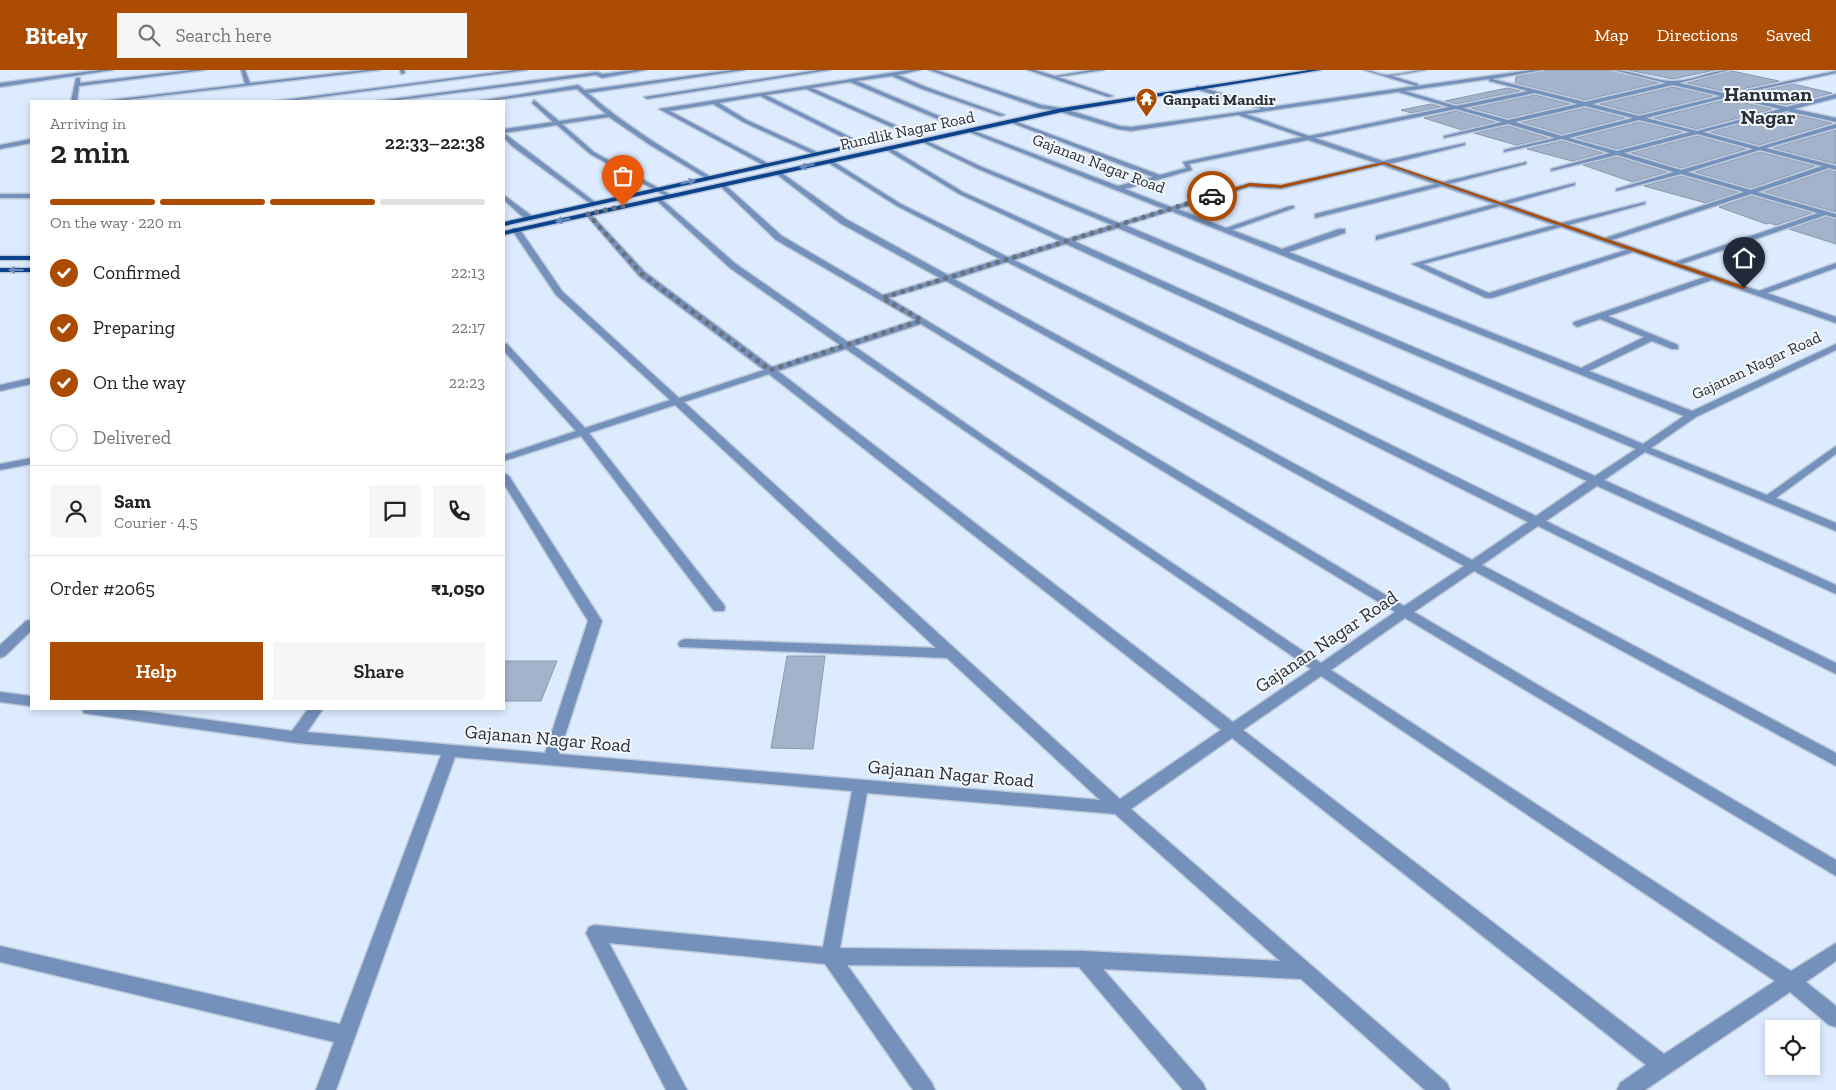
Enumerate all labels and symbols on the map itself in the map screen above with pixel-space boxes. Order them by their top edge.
district label: Hanuman Nagar [1724,82,1812,129]
temple icon: Ganpati Mandir [1135,87,1159,118]
place label: Ganpati Mandir [1163,90,1276,109]
street label: Pundlik Nagar Road [838,107,976,154]
street label: Gajanan Nagar Road [1030,129,1168,198]
pin [602,155,644,206]
one-way arrow [800,162,815,170]
courier [1187,171,1237,221]
one-way arrow [680,178,695,186]
one-way arrow [556,216,571,224]
pin [1723,237,1765,288]
one-way arrow [7,266,23,274]
street label: Gajanan Nagar Road [1689,327,1824,404]
street label: Gajanan Nagar Road [1251,585,1402,698]
street label: Gajanan Nagar Road [464,720,633,757]
street label: Gajanan Nagar Road [867,755,1036,792]

